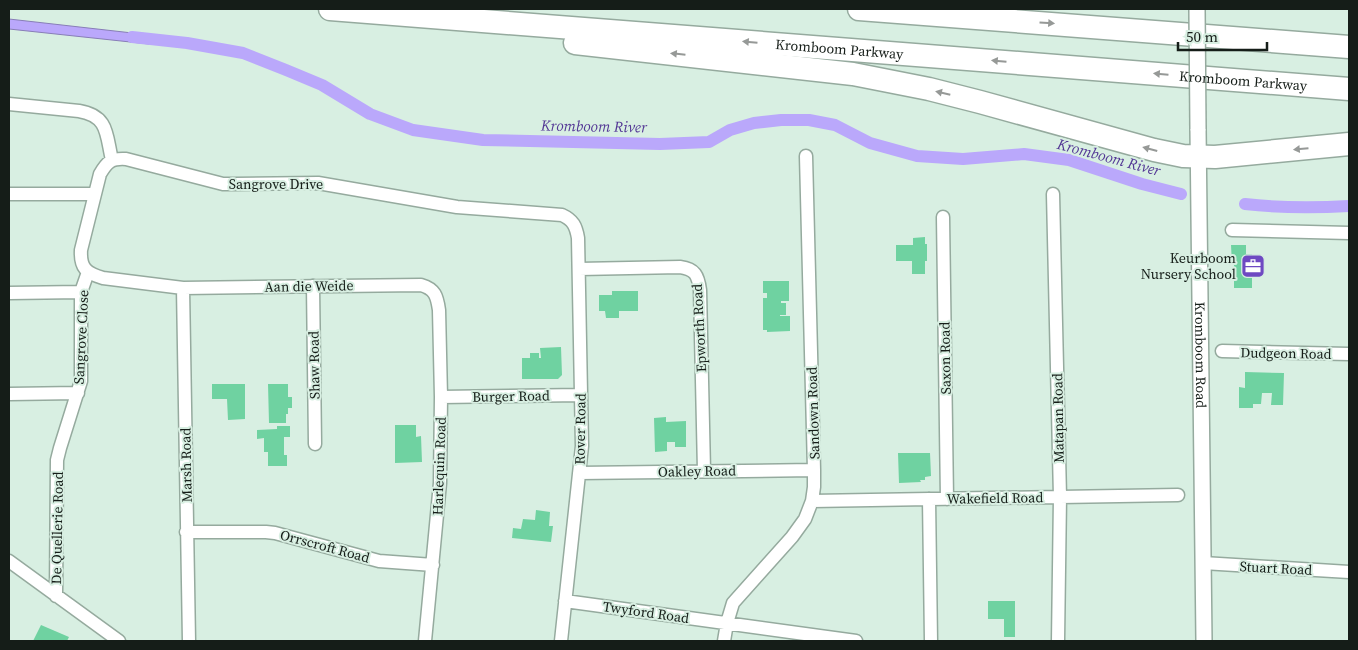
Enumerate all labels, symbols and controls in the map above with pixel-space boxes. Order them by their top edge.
one-way arrow [1040,20,1056,28]
scale bar [1178,20,1267,52]
text: 50 m [1186,26,1218,47]
street label: Kromboom Parkway [775,34,905,64]
one-way arrow [742,37,758,45]
one-way arrow [670,50,686,58]
one-way arrow [991,57,1007,65]
street label: Kromboom Parkway [1178,66,1309,96]
one-way arrow [1153,70,1169,78]
one-way arrow [935,89,950,97]
water label: Kromboom River [540,115,648,137]
water label: Kromboom River [1054,133,1164,181]
one-way arrow [1143,145,1158,153]
one-way arrow [1292,145,1308,153]
street label: Sangrove Drive [229,174,323,194]
place label: Keurboom Nursery School [1141,248,1236,284]
office icon: Keurboom Nursery School [1240,253,1266,279]
street label: Aan die Weide [264,275,354,297]
street label: Epworth Road [687,283,711,373]
street label: Sangrove Close [69,289,93,385]
street label: Kromboom Road [1190,302,1211,408]
street label: Saxon Road [934,322,956,394]
street label: Shaw Road [303,331,325,399]
street label: Dudgeon Road [1240,342,1332,364]
street label: Sandown Road [801,366,825,460]
street label: Matapan Road [1047,373,1069,463]
street label: Burger Road [472,385,550,407]
street label: Rover Road [569,393,591,465]
street label: Harlequin Road [427,416,451,516]
street label: Marsh Road [175,428,197,502]
street label: Oakley Road [658,460,736,482]
street label: De Quellerie Road [46,471,68,585]
street label: Wakefield Road [947,487,1044,509]
street label: Orrscroft Road [278,524,372,568]
street label: Stuart Road [1239,556,1313,580]
street label: Twyford Road [602,596,691,628]

